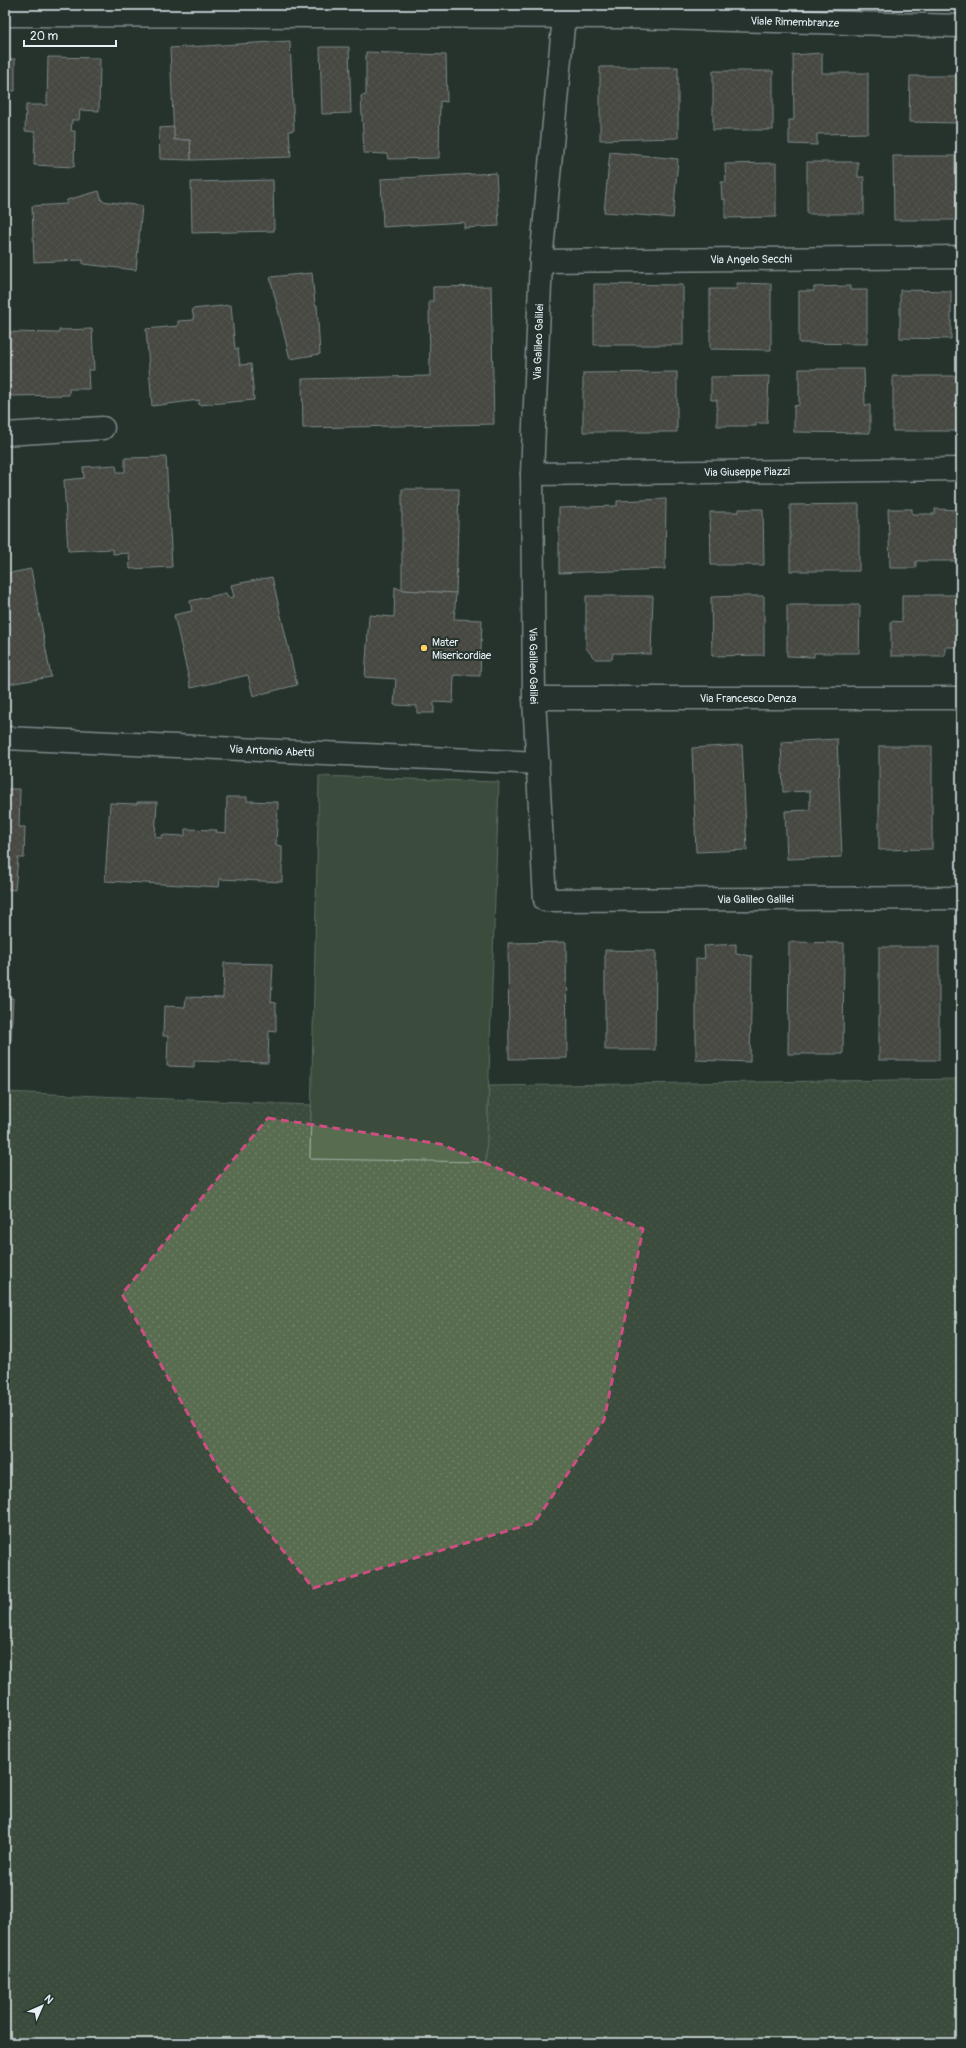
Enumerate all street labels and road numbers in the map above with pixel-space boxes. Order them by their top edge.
street label: Viale Rimembranze [750,14,840,30]
street label: Via Angelo Secchi [710,253,792,266]
street label: Via Galileo Galilei [531,304,546,380]
street label: Via Giuseppe Piazzi [704,465,790,479]
street label: Via Galileo Galilei [526,627,540,704]
street label: Via Francesco Denza [700,692,796,705]
street label: Via Antonio Abetti [229,743,314,759]
street label: Via Galileo Galilei [717,893,794,906]

